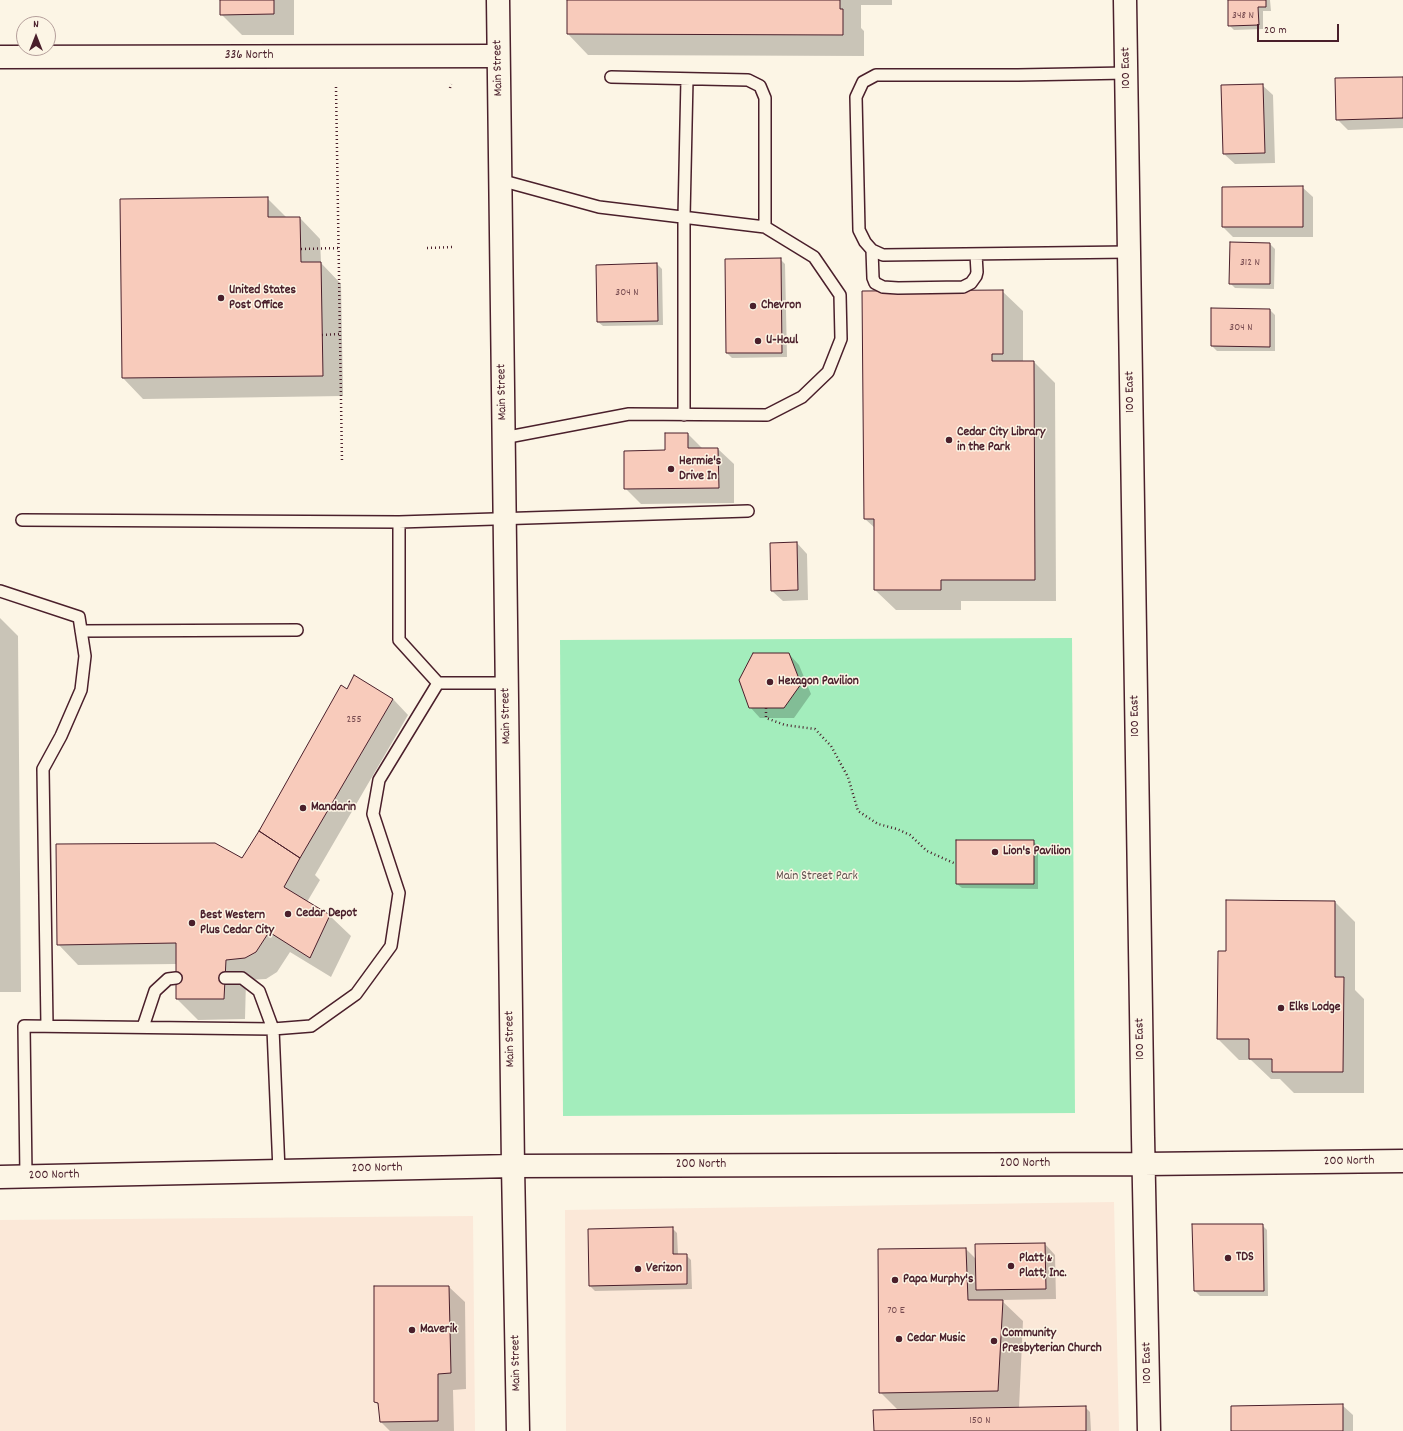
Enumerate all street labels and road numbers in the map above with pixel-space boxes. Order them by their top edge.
street label: Main Street [491,40,507,96]
street label: 100 East [1119,47,1135,89]
street label: 336 North [225,48,273,64]
street label: Main Street [495,364,511,420]
street label: 100 East [1123,371,1139,413]
street label: Main Street [499,688,515,744]
street label: 100 East [1128,695,1144,737]
street label: Main Street [503,1011,519,1067]
street label: 100 East [1133,1018,1149,1060]
street label: 200 North [1324,1154,1374,1170]
street label: 200 North [1000,1156,1050,1172]
street label: 200 North [676,1157,726,1173]
street label: 200 North [352,1161,402,1177]
street label: 200 North [29,1168,79,1184]
street label: Main Street [509,1335,525,1391]
street label: 100 East [1140,1342,1156,1384]

